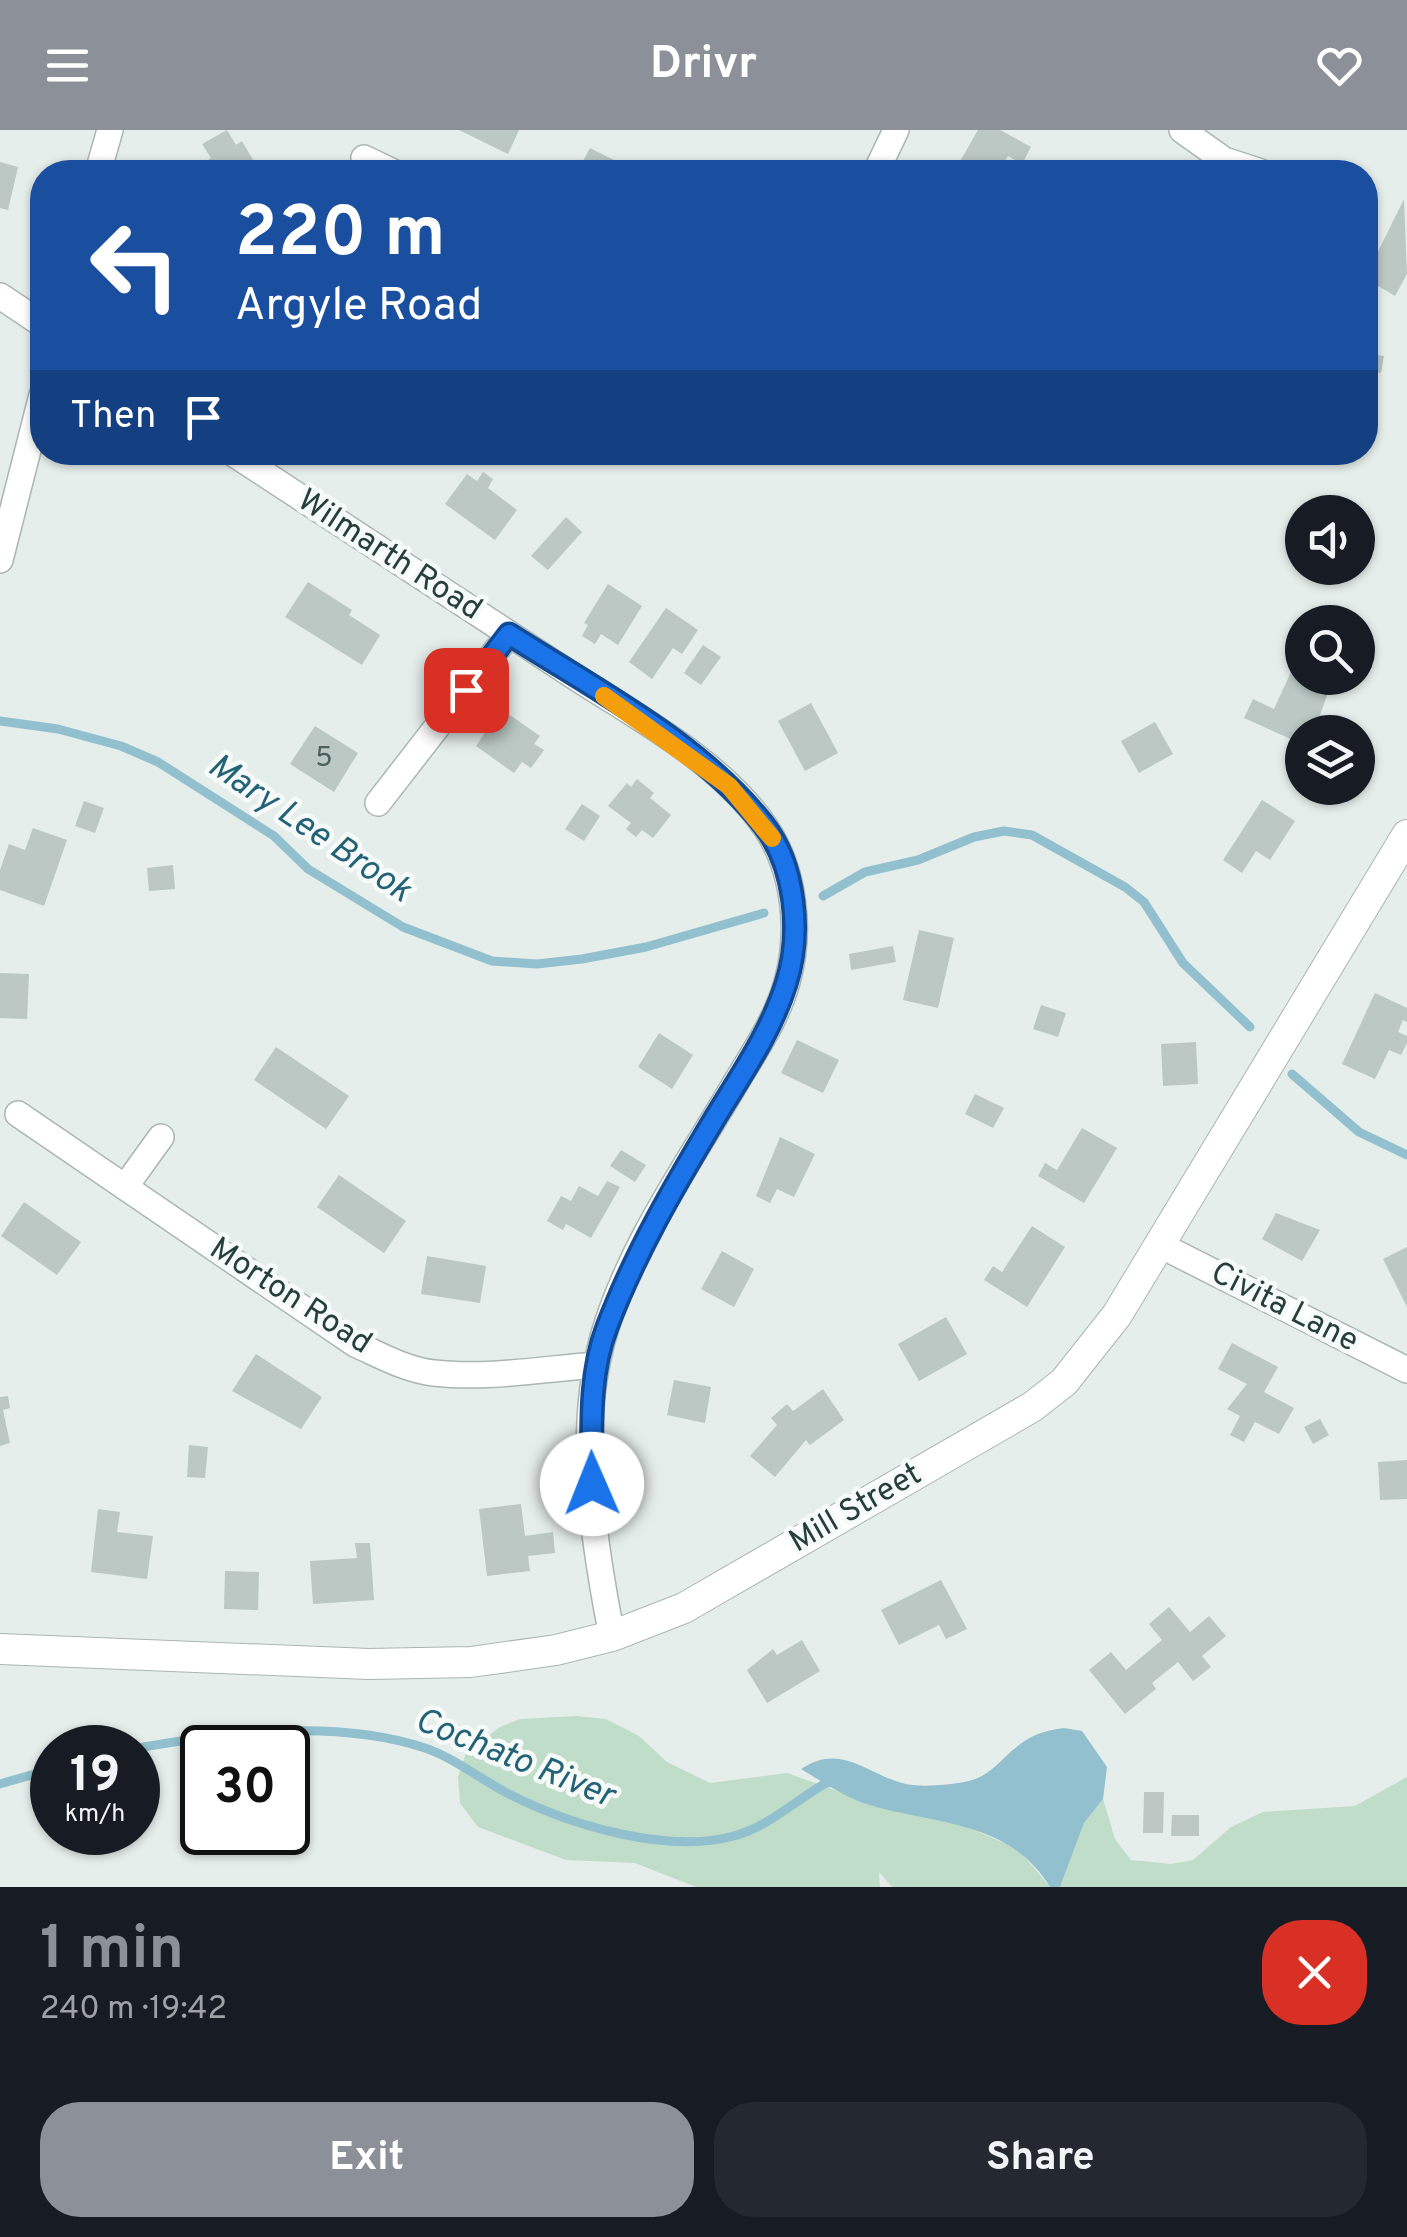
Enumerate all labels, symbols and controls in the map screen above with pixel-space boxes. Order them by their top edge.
text: Drivr [650,37,757,94]
icon: menu [40,38,95,93]
icon: heart [1312,38,1367,93]
text: 220 m [235,192,445,281]
icon: left [70,200,200,330]
text: Argyle Road [235,279,482,336]
icon: arrive [176,390,231,445]
text: Then [70,393,156,442]
street label: Wilmarth Road [289,482,489,630]
map controls [1285,495,1375,805]
button: sound [1285,495,1375,585]
button: search [1285,605,1375,695]
pin [424,648,509,733]
icon: arrive [439,663,494,718]
button: layers [1285,715,1375,805]
house number: 5 [315,741,333,777]
water label: Mary Lee Brook [199,745,420,914]
street label: Morton Road [201,1230,379,1364]
street label: Civita Lane [1203,1254,1365,1362]
position arrow [540,1432,644,1536]
street label: Mill Street [783,1455,929,1563]
water label: Cochato River [408,1699,623,1820]
speed limit sign: 30 [180,1725,310,1855]
text: 19 [70,1746,120,1809]
text: km/h [65,1799,125,1831]
text: 1 min [40,1914,184,1990]
button: close [1262,1920,1367,2025]
text: 240 m · 19:42 [40,1990,227,2030]
button: Exit [40,2102,694,2217]
button: Share [714,2102,1367,2217]

